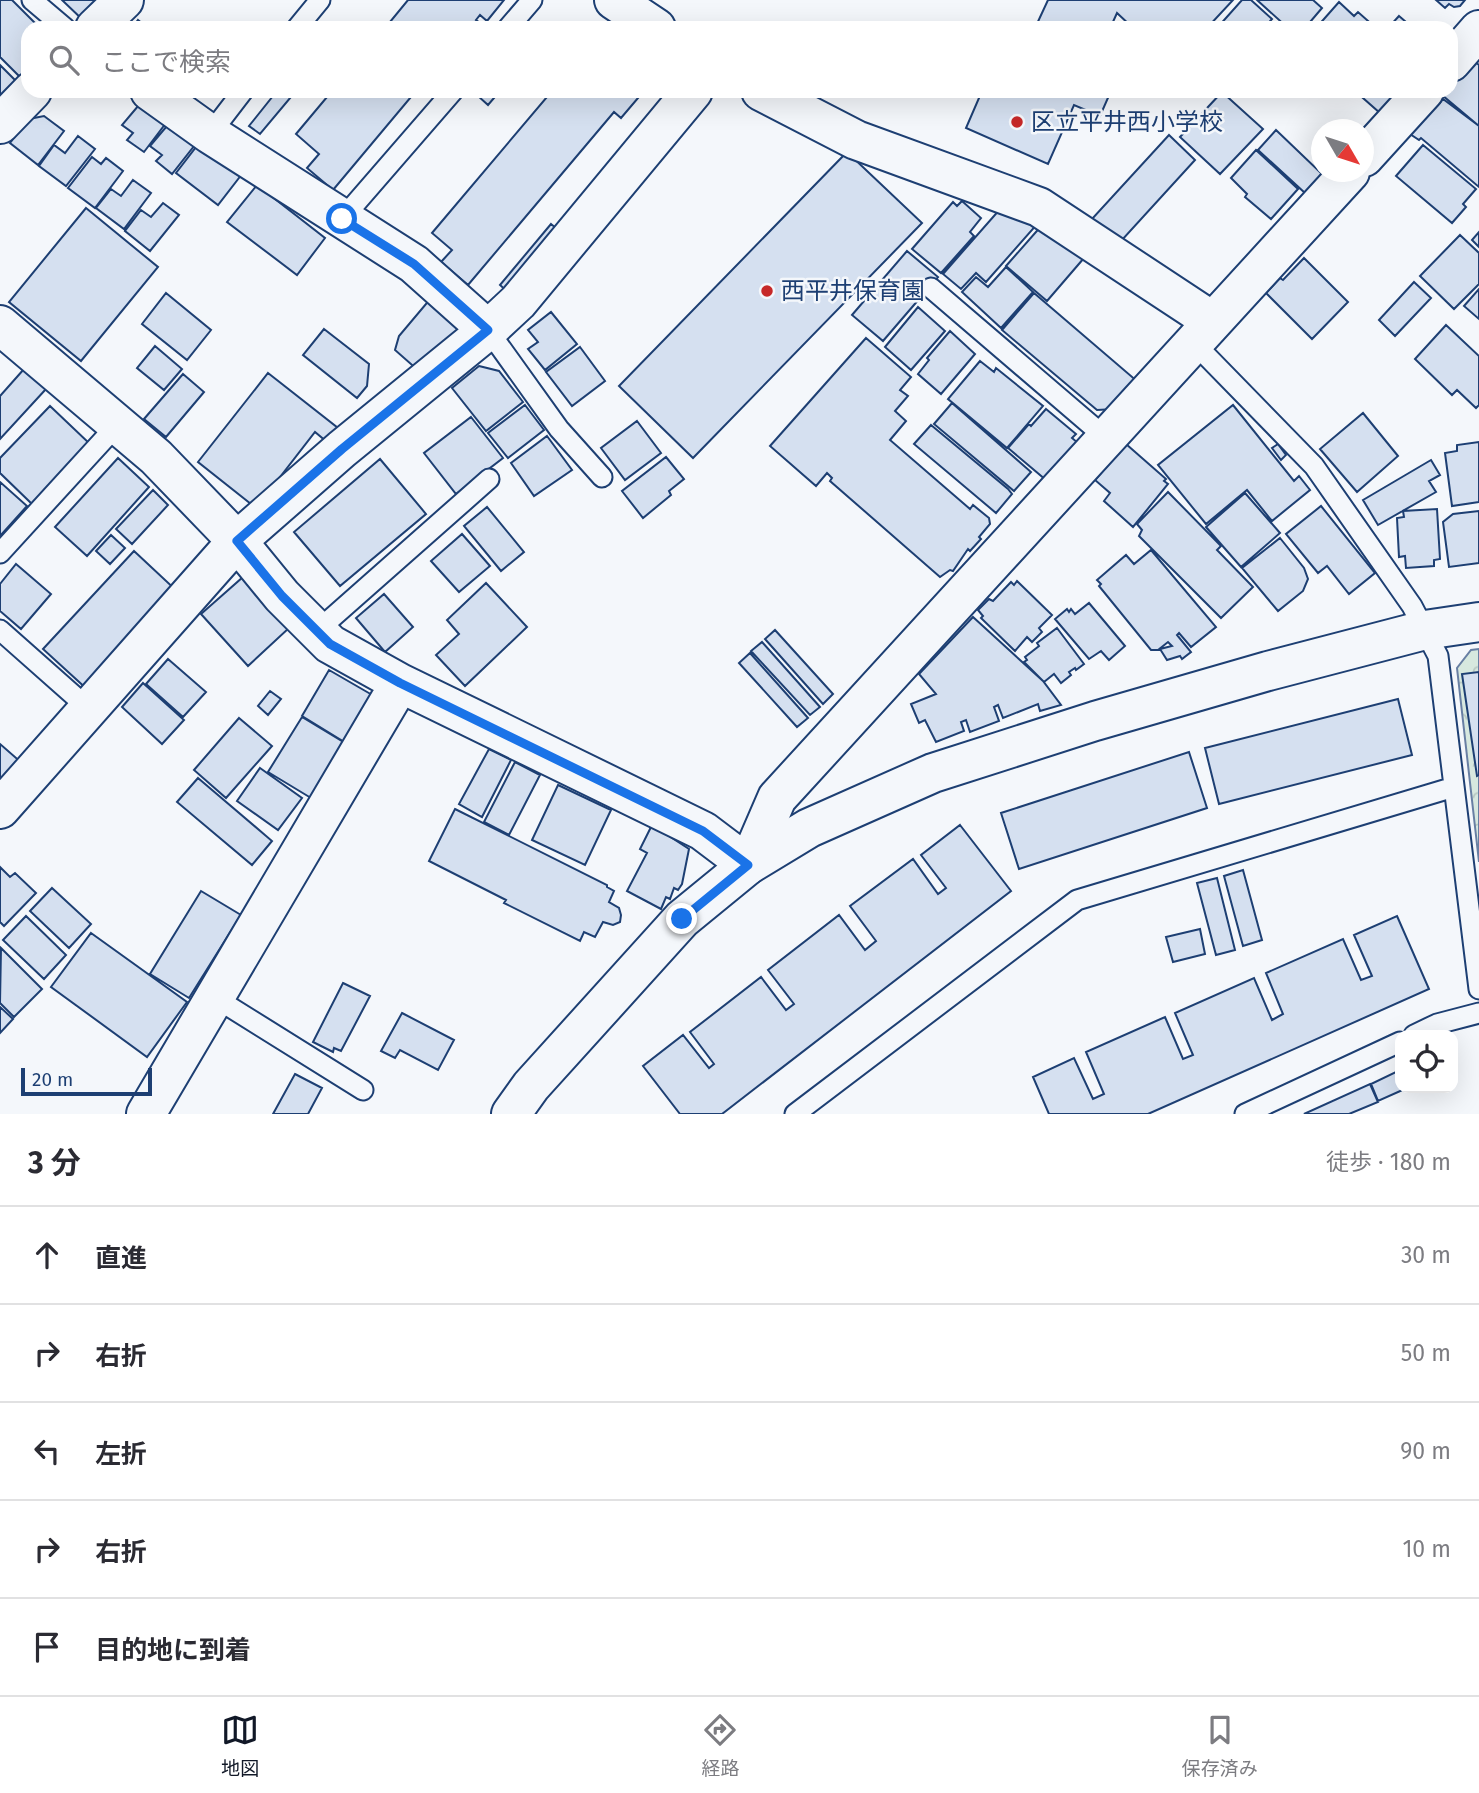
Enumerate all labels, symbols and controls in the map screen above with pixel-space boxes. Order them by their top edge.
search box [21,21,1458,98]
icon: search [45,41,83,79]
text: ここで検索 [101,47,231,78]
place label: 区立平井西小学校 [1031,108,1223,136]
marker: 区立平井西小学校 [1009,114,1025,130]
north arrow [1311,119,1374,182]
route start [326,203,357,234]
place label: 西平井保育園 [781,277,925,305]
marker: 西平井保育園 [759,283,775,299]
route end [666,903,697,934]
map controls [1395,1030,1458,1093]
button: locate [1395,1030,1458,1093]
scale bar [21,1065,152,1097]
text: 20 m [32,1068,73,1091]
text: 3 分 [28,1145,81,1181]
text: 徒歩 · 180 m [1326,1148,1451,1176]
icon: ahead [28,1236,66,1274]
text: 30 m [1401,1241,1451,1269]
text: 直進 [95,1243,147,1274]
icon: right [28,1334,66,1372]
text: 50 m [1401,1339,1451,1367]
text: 右折 [95,1341,147,1372]
icon: left [28,1432,66,1470]
text: 90 m [1400,1437,1451,1465]
text: 左折 [95,1439,147,1470]
icon: right [28,1530,66,1568]
text: 10 m [1402,1535,1451,1563]
text: 右折 [95,1537,147,1568]
icon: arrive [28,1628,66,1666]
text: 目的地に到着 [95,1635,251,1666]
tab: 地図 [221,1711,259,1780]
tab: 経路 [701,1711,740,1780]
tab: 保存済み [1182,1711,1258,1780]

